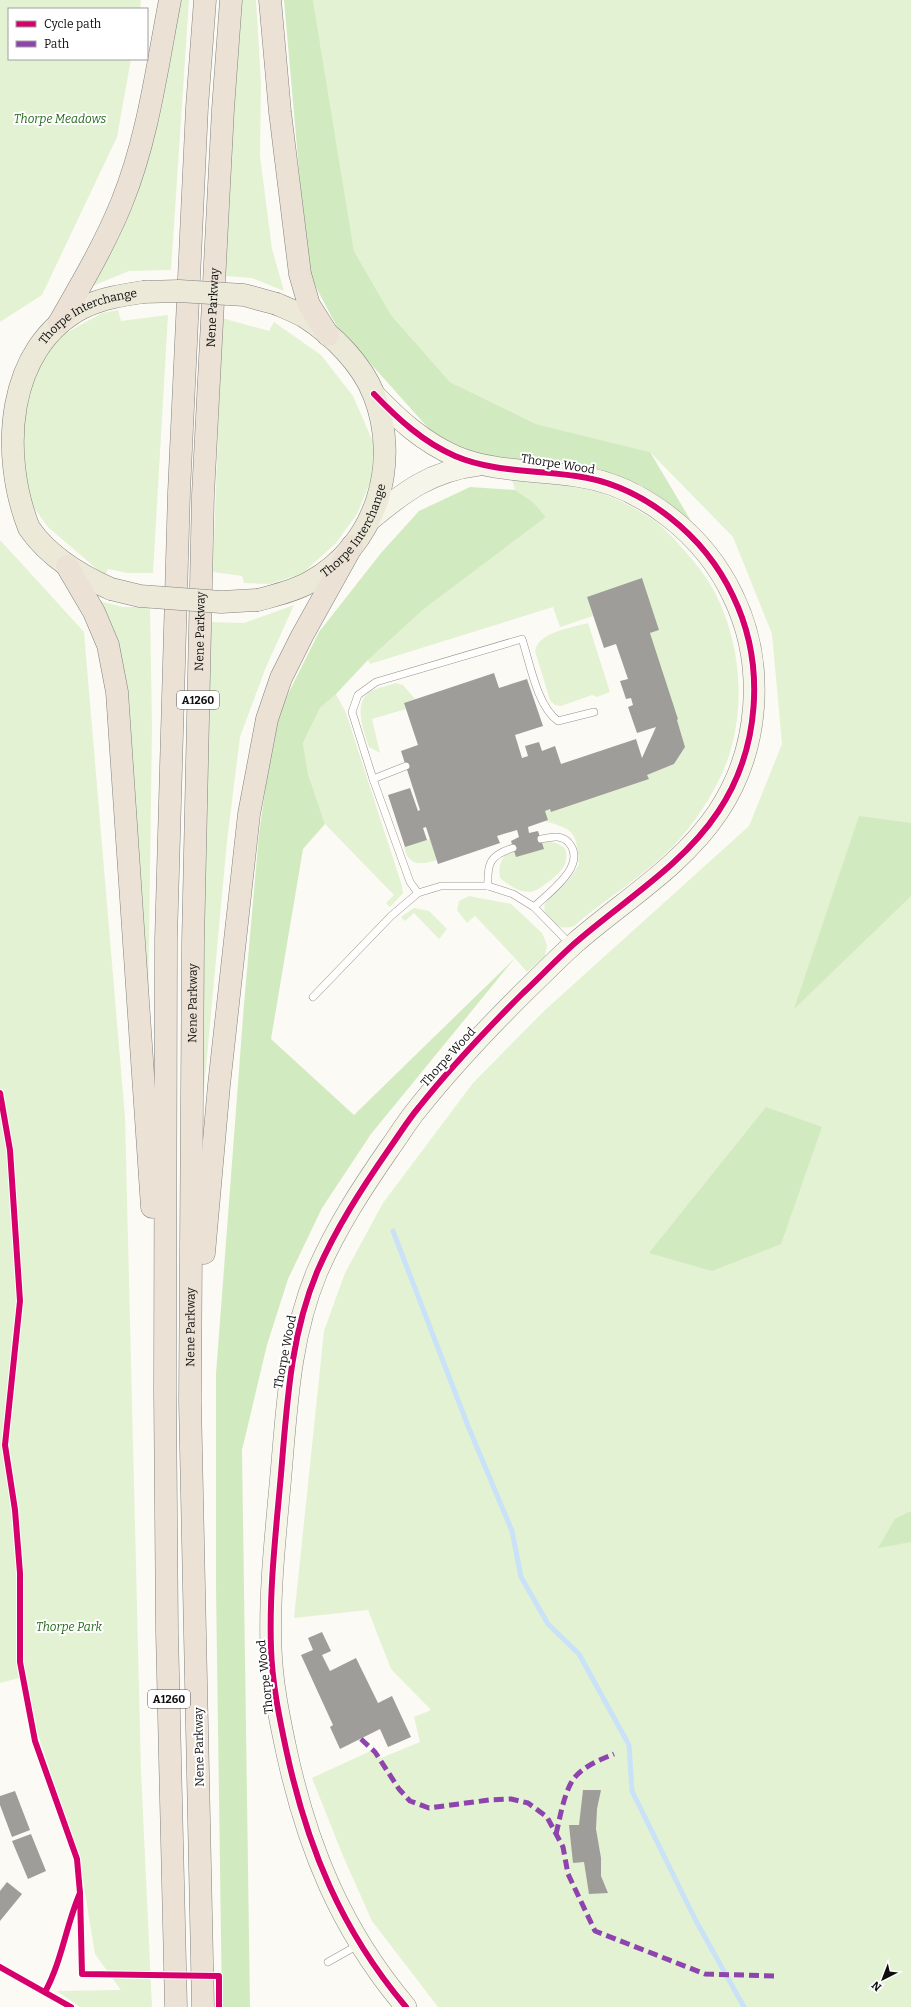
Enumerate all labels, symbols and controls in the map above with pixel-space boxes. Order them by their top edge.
legend [8,8,148,60]
text: Cycle path [44,17,102,31]
text: Path [44,37,70,51]
park label: Thorpe Meadows [14,112,106,126]
street label: Nene Parkway [204,267,222,348]
street label: Thorpe Interchange [36,286,138,347]
street label: Thorpe Wood [520,451,596,477]
street label: Thorpe Interchange [318,482,388,580]
street label: Nene Parkway [192,591,208,671]
road number: A1260 [177,691,219,709]
street label: Nene Parkway [185,963,200,1043]
street label: Thorpe Wood [418,1025,478,1089]
street label: Nene Parkway [183,1287,198,1367]
street label: Thorpe Wood [271,1314,299,1390]
park label: Thorpe Park [36,1620,102,1634]
street label: Thorpe Wood [254,1639,276,1715]
road number: A1260 [148,1690,190,1708]
street label: Nene Parkway [191,1706,207,1787]
north arrow [863,1959,903,1999]
text: N [869,1978,884,1994]

